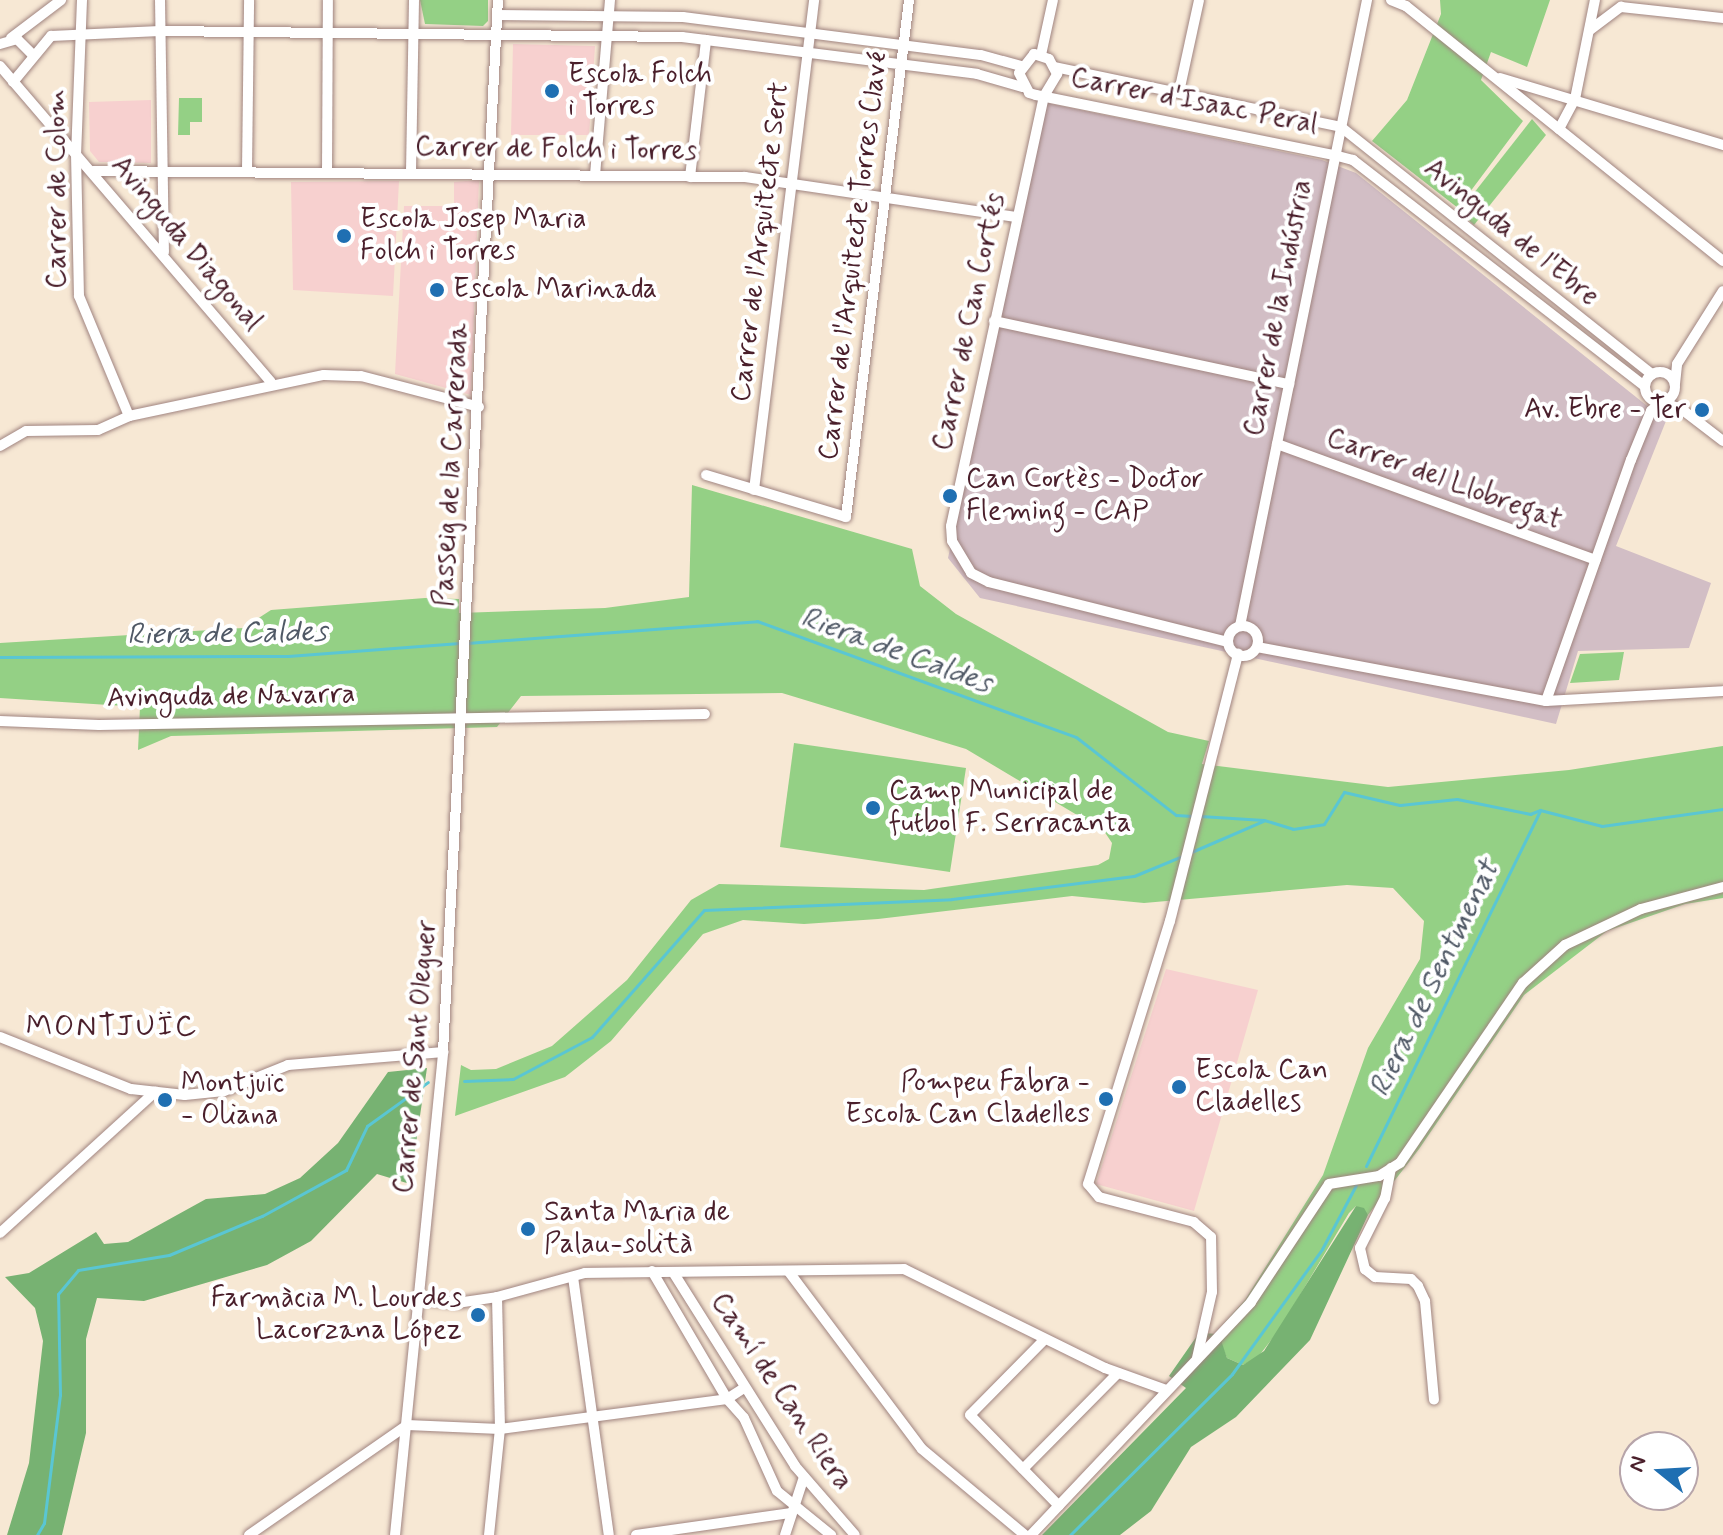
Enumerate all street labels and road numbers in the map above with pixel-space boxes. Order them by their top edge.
street label: Carrer de l'Arquitecte Torres Clavé [812,47,896,465]
street label: Carrer d'Isaac Peral [1070,62,1318,142]
street label: Carrer de l'Arquitecte Sert [725,79,797,405]
street label: Carrer de Colom [41,86,75,292]
street label: Carrer de Folch i Torres [414,131,698,169]
street label: Avinguda Diagonal [102,148,270,340]
street label: Avinguda de l'Ebre [1416,152,1606,314]
street label: Carrer de la Indústria [1238,177,1320,439]
street label: Carrer de Can Cortés [926,189,1014,455]
street label: Passeig de la Carrerada [428,322,476,608]
street label: Carrer del Llobregat [1321,422,1567,538]
street label: Avinguda de Navarra [105,678,357,716]
street label: Carrer de Sant Oleguer [387,913,445,1201]
street label: Camí de Can Riera [703,1287,859,1497]

